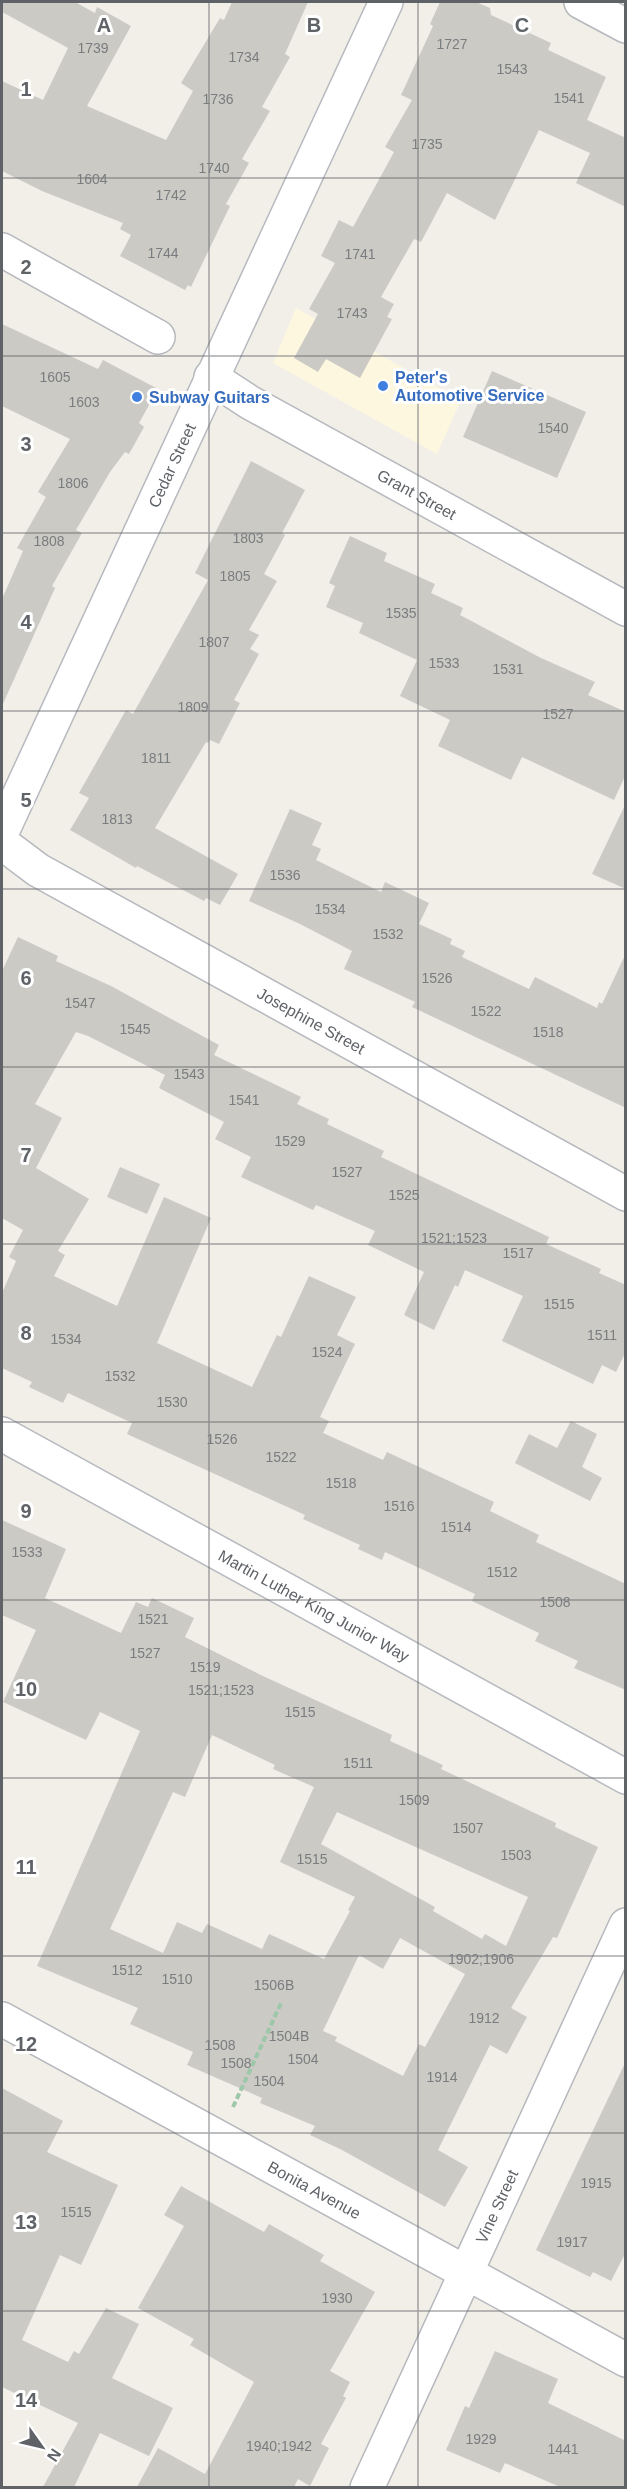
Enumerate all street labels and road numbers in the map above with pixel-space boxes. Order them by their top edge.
street label: Cedar Street [145,420,199,510]
street label: Grant Street [374,466,459,523]
street label: Josephine Street [254,985,368,1058]
street label: Martin Luther King Junior Way [216,1547,412,1665]
street label: Bonita Avenue [265,2158,364,2222]
street label: Vine Street [473,2167,521,2246]

